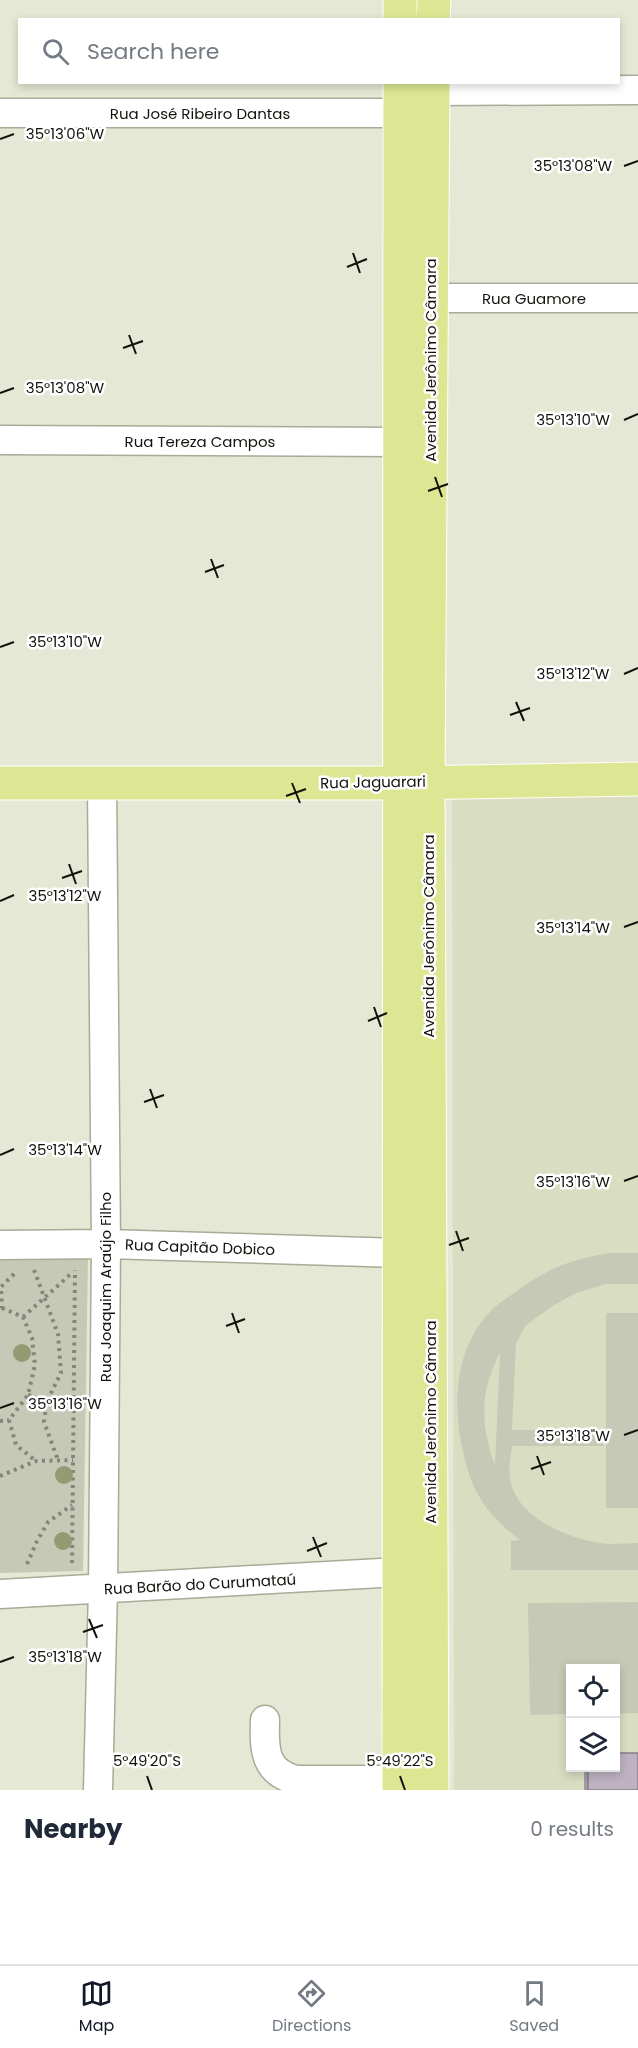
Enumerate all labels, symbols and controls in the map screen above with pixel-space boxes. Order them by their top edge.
search box [18,18,620,84]
icon: search [39,35,72,68]
text: Search here [87,36,220,67]
street label: Rua José Ribeiro Dantas [110,103,290,124]
text: 35°13'06"W [26,123,105,144]
text: 35°13'08"W [534,155,613,176]
street label: Avenida Jerônimo Câmara [420,258,441,462]
street label: Rua Guamore [482,288,586,309]
text: 35°13'08"W [26,377,105,398]
text: 35°13'10"W [536,409,610,430]
street label: Rua Tereza Campos [125,431,276,452]
text: 35°13'10"W [28,631,102,652]
text: 35°13'12"W [537,663,610,684]
street label: Rua Jaguarari [320,771,426,793]
street label: Avenida Jerônimo Câmara [418,834,439,1038]
text: 35°13'12"W [29,885,102,906]
text: 35°13'14"W [536,917,610,938]
text: 35°13'14"W [28,1139,102,1160]
text: 35°13'16"W [536,1171,610,1192]
street label: Rua Joaquim Araújo Filho [95,1192,116,1382]
street label: Rua Capitão Dobico [124,1234,276,1260]
street label: Avenida Jerônimo Câmara [420,1320,441,1524]
text: 35°13'16"W [28,1393,102,1414]
text: 35°13'18"W [536,1425,610,1446]
street label: Rua Barão do Curumataú [103,1568,297,1600]
text: 35°13'18"W [28,1646,102,1667]
map controls [566,1664,620,1772]
button: locate [566,1664,620,1718]
button: layers [566,1718,620,1772]
text: 5°49'20"S [113,1750,181,1771]
text: 5°49'22"S [366,1750,434,1771]
text: Nearby [24,1811,122,1847]
text: 0 results [530,1815,614,1843]
tab: Map [79,1977,114,2038]
tab: Directions [272,1977,351,2038]
tab: Saved [509,1977,559,2038]

